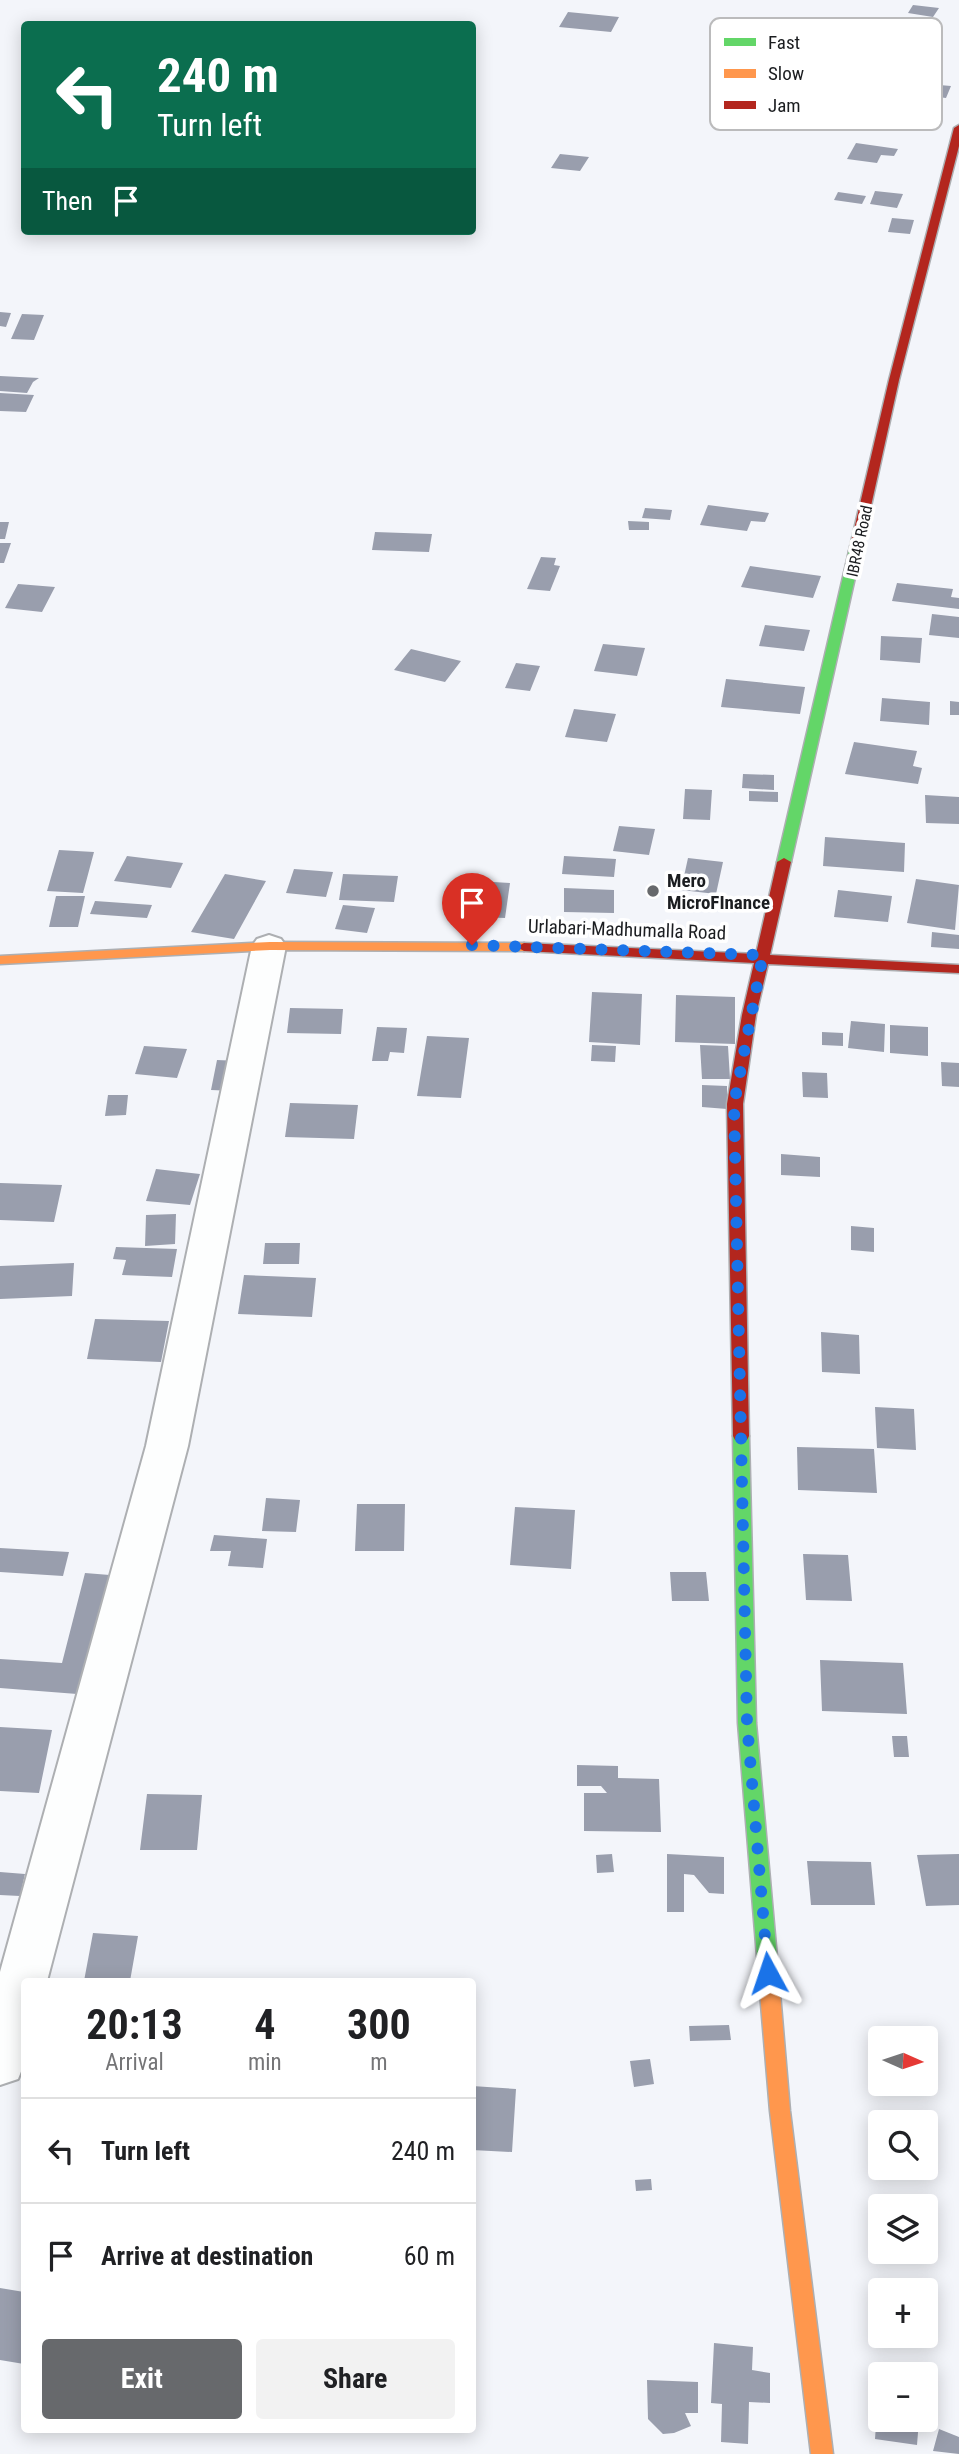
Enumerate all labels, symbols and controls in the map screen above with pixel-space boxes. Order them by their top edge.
legend [710,18,942,130]
text: Fast [768,31,800,54]
text: 240 m [157,47,279,104]
icon: left [42,49,133,140]
text: Slow [768,62,804,85]
text: Jam [768,94,801,117]
text: Turn left [157,106,262,144]
icon: arrive [107,182,145,220]
text: Then [42,186,93,216]
street label: IBR48 Road [843,504,876,579]
place label: Mero MicroFInance [667,869,770,914]
pin [442,873,502,945]
marker: Mero MicroFInance [645,883,661,899]
icon: arrive [453,884,491,922]
street label: Urlabari-Madhumalla Road [528,915,726,944]
position arrow [731,1936,805,2010]
text: 20:13 [86,2000,183,2049]
text: 4 [254,2000,275,2049]
text: 300 [347,2000,411,2049]
north arrow [868,2026,938,2096]
map controls [868,2026,938,2432]
text: Arrival [105,2049,164,2076]
text: min [248,2049,282,2076]
text: m [370,2049,387,2076]
button: search [868,2110,938,2180]
icon: left [42,2132,80,2170]
text: Turn left [101,2136,190,2166]
text: 240 m [391,2136,455,2166]
button: layers [868,2194,938,2264]
icon: arrive [42,2237,80,2275]
text: Arrive at destination [101,2241,313,2271]
text: 60 m [404,2241,455,2271]
button: + [868,2278,938,2348]
button: Exit [42,2339,242,2419]
button: Share [256,2339,455,2419]
button: − [868,2362,938,2432]

